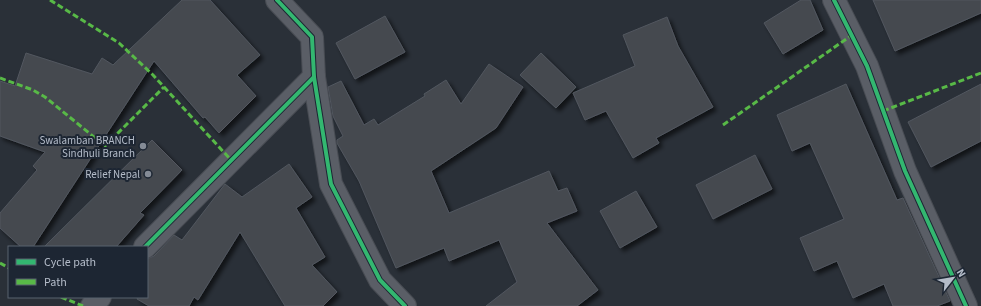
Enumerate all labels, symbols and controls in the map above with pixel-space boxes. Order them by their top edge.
place label: Swalamban BRANCH Sindhuli Branch [39,133,135,161]
marker: Swalamban BRANCH Sindhuli Branch [138,141,148,151]
place label: Relief Nepal [85,167,140,182]
marker: Relief Nepal [143,169,153,179]
legend [8,246,148,298]
text: Cycle path [44,254,96,271]
north arrow [933,258,973,298]
text: N [953,266,969,280]
text: Path [44,274,67,291]

